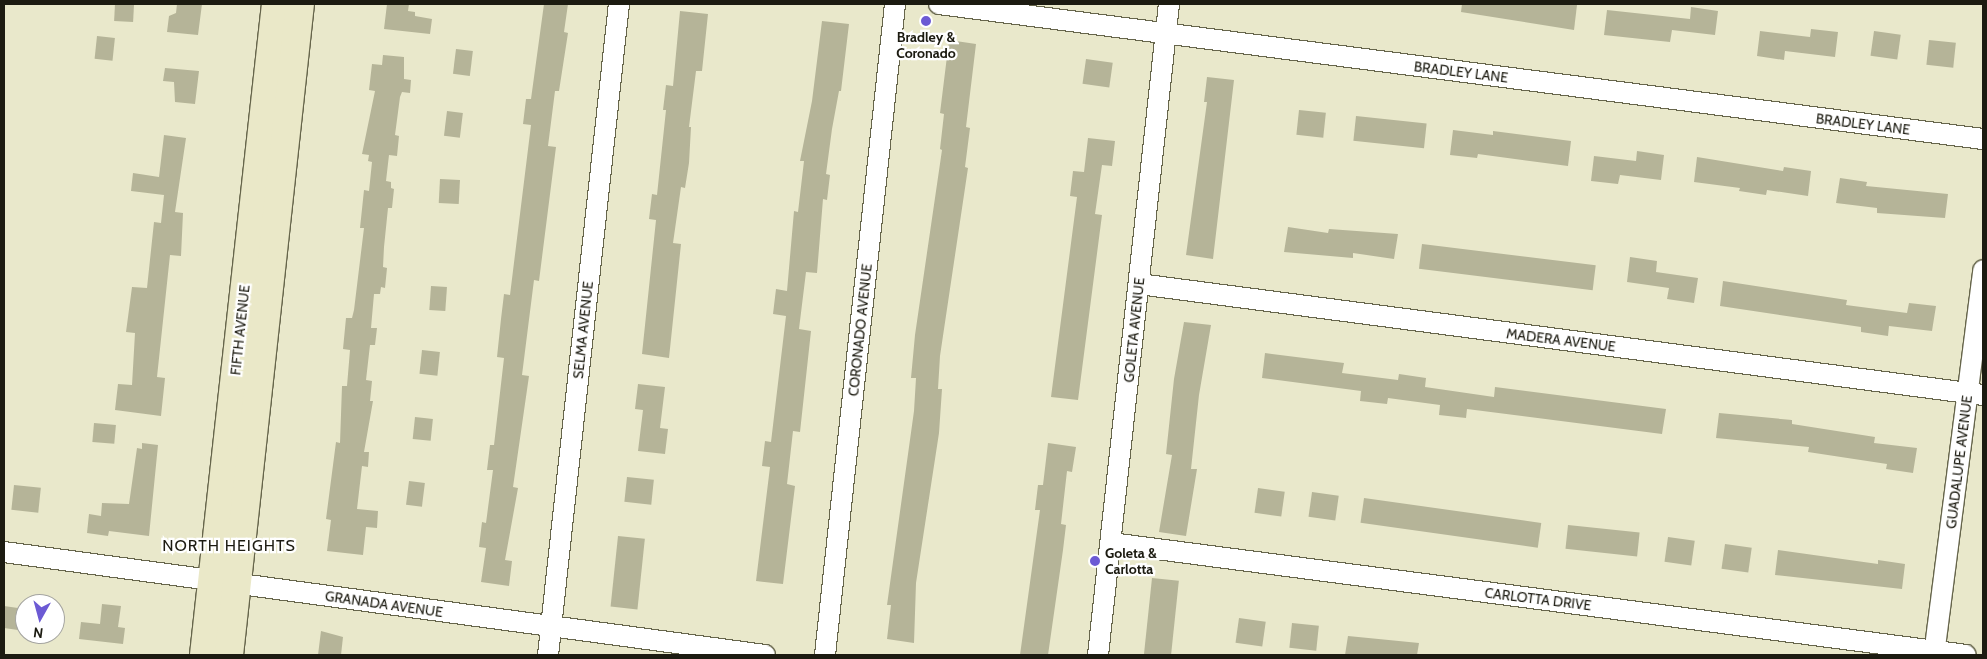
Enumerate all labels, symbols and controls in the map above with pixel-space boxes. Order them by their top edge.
marker: Bradley & Coronado [920,15,932,27]
place label: Bradley & Coronado [896,29,956,62]
street label: BRADLEY LANE [1413,58,1509,86]
street label: BRADLEY LANE [1815,110,1911,138]
street label: CORONADO AVENUE [845,263,875,397]
street label: GOLETA AVENUE [1120,277,1148,383]
street label: SELMA AVENUE [570,280,596,380]
street label: FIFTH AVENUE [227,284,253,376]
street label: MADERA AVENUE [1505,325,1617,355]
street label: GUADALUPE AVENUE [1942,394,1976,530]
district label: NORTH HEIGHTS [161,536,297,556]
place label: Goleta & Carlotta [1105,545,1157,578]
marker: Goleta & Carlotta [1089,555,1101,567]
street label: CARLOTTA DRIVE [1484,584,1592,614]
street label: GRANADA AVENUE [324,587,444,621]
north arrow [15,594,65,644]
text: N [32,623,44,642]

